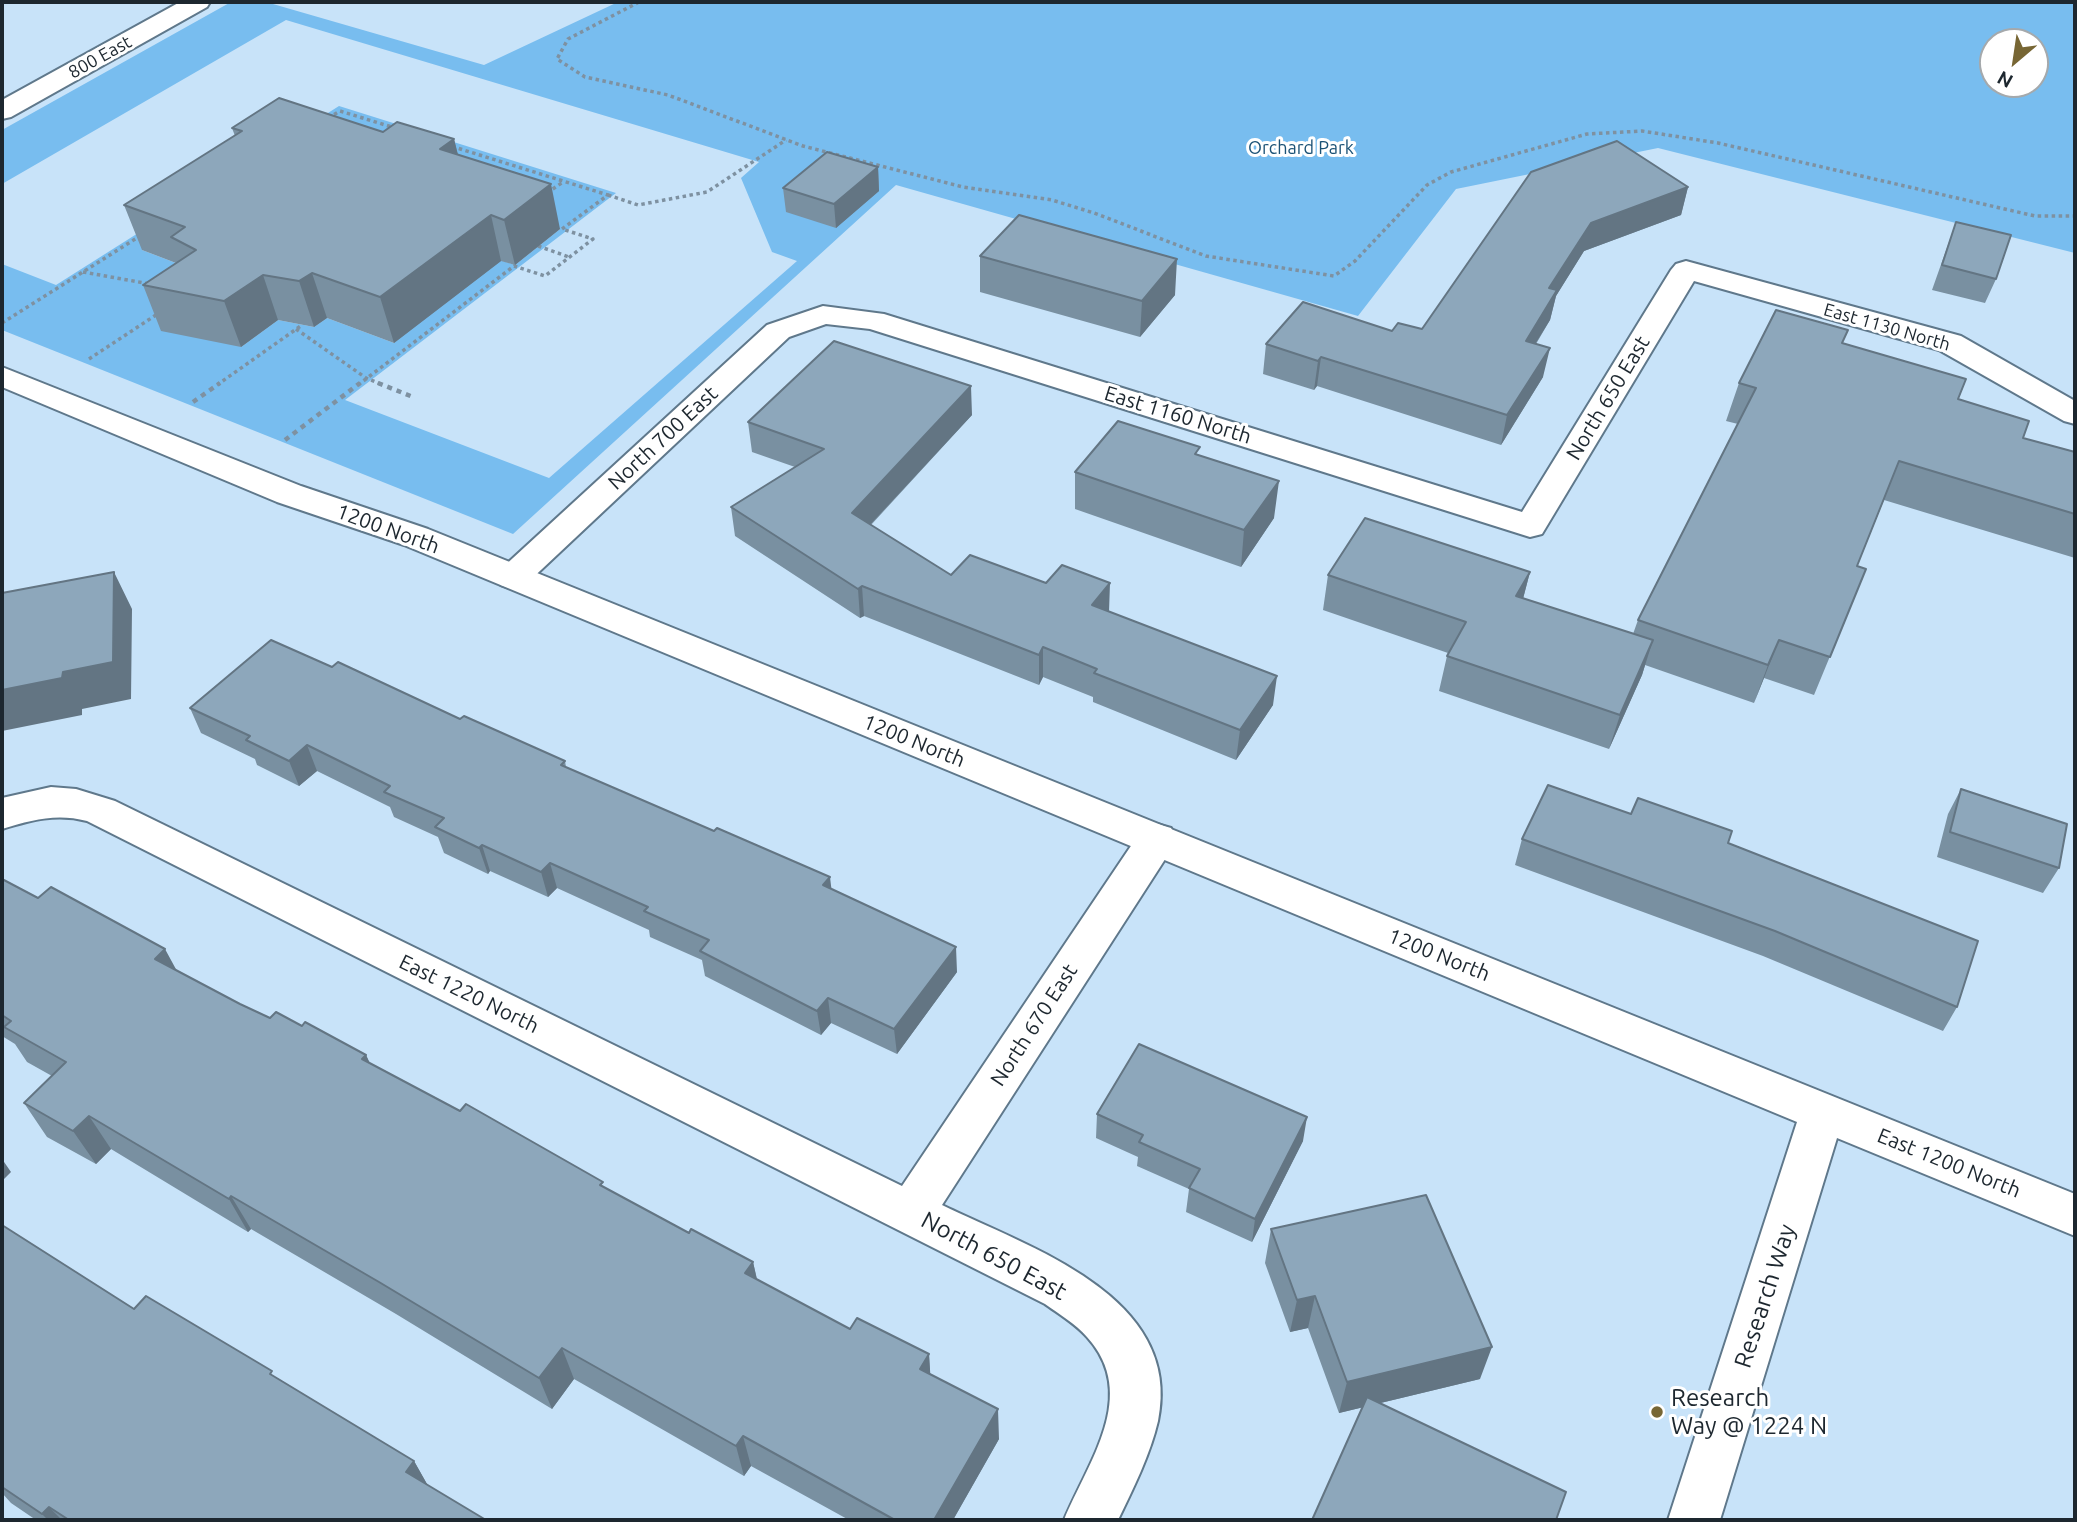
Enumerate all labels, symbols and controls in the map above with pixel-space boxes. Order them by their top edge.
north arrow [1979,28,2049,98]
street label: 800 East [65,31,135,83]
text: N [1993,67,2016,93]
park label: Orchard Park [1248,137,1354,159]
street label: East 1130 North [1821,299,1953,355]
street label: North 650 East [1561,331,1655,465]
street label: North 700 East [603,381,723,495]
street label: East 1160 North [1101,381,1255,449]
street label: 1200 North [333,499,443,559]
street label: 1200 North [859,709,969,773]
street label: 1200 North [1384,923,1494,987]
street label: East 1220 North [395,949,543,1039]
street label: North 670 East [985,959,1083,1091]
street label: East 1200 North [1874,1123,2024,1203]
street label: North 650 East [916,1206,1072,1306]
street label: Research Way [1728,1221,1802,1371]
place label: Research Way @ 1224 N [1671,1384,1827,1440]
marker: Research Way @ 1224 N [1649,1404,1665,1420]

